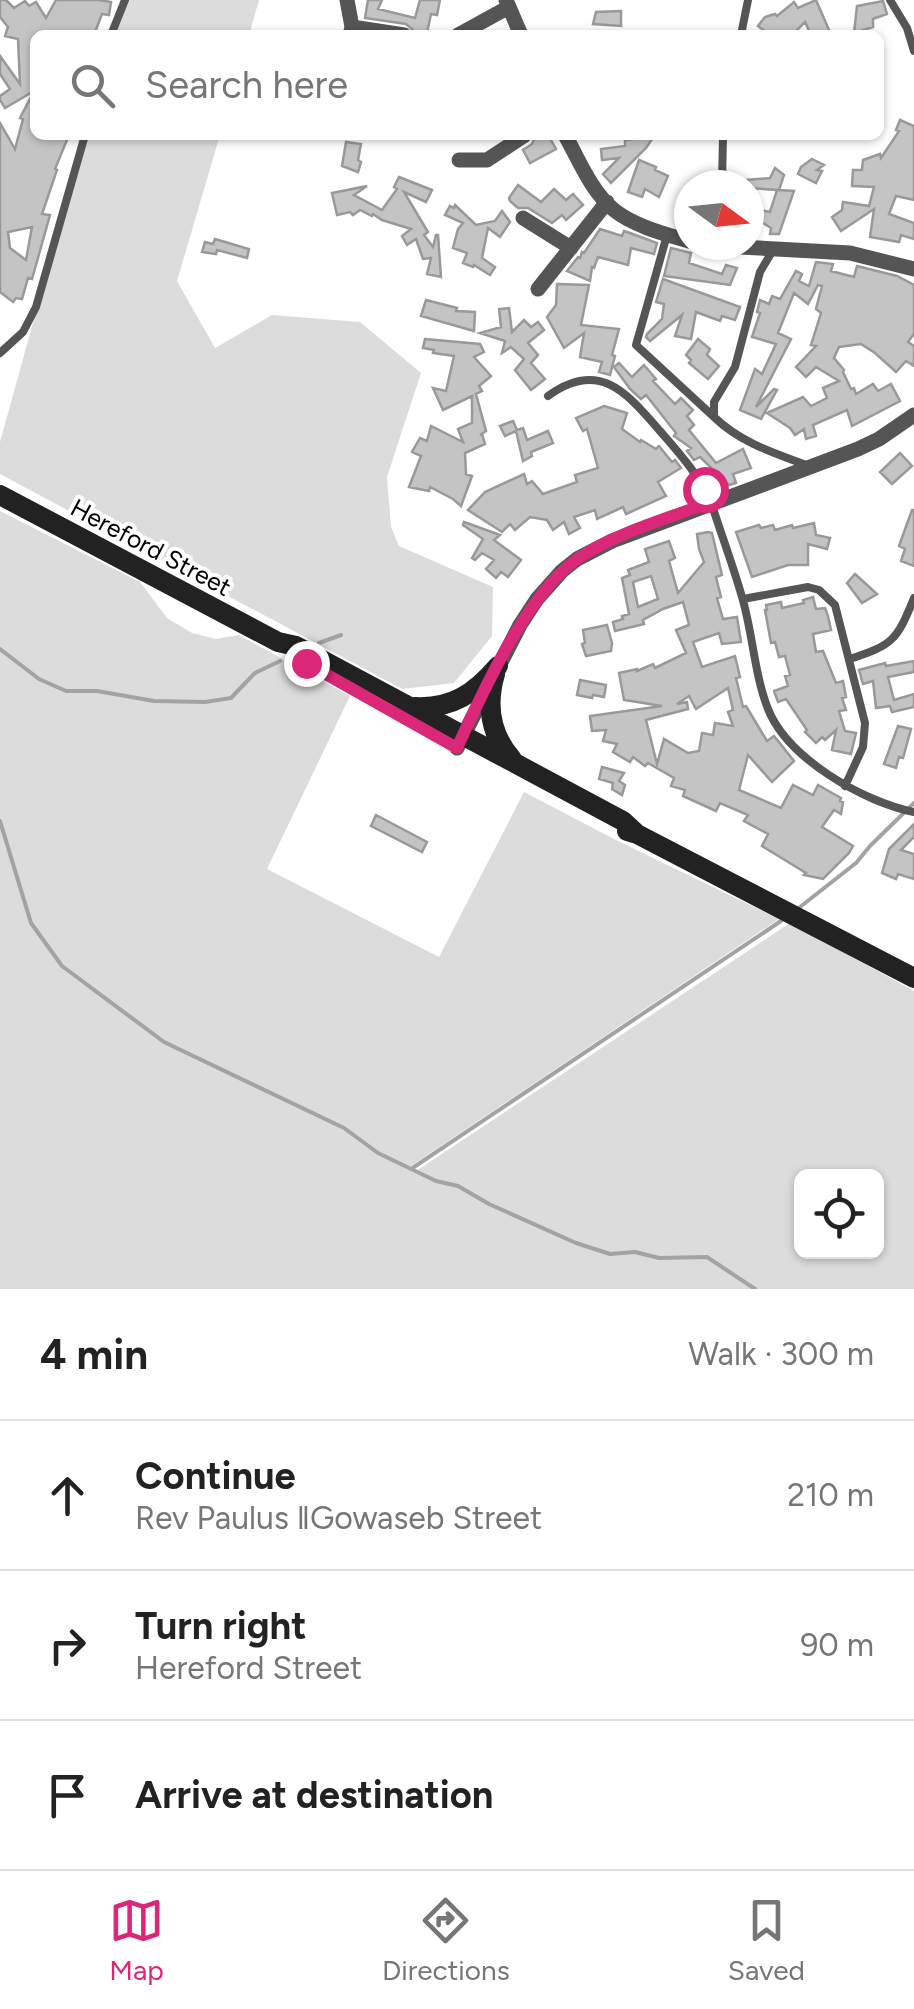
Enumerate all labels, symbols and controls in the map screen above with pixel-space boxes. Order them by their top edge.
search box [30,30,884,140]
icon: search [65,58,120,113]
text: Search here [145,62,348,108]
north arrow [674,170,764,260]
route start [683,467,729,513]
street label: Hereford Street [66,492,236,602]
route end [284,641,330,687]
map controls [794,1169,884,1259]
button: locate [794,1169,884,1259]
text: 4 min [40,1329,148,1380]
text: Walk · 300 m [688,1335,874,1373]
text: Continue [135,1453,296,1499]
icon: ahead [40,1468,95,1523]
text: 210 m [787,1476,874,1514]
text: Rev Paulus ǁGowaseb Street [135,1499,542,1537]
text: Turn right [135,1603,307,1649]
icon: right [40,1618,95,1673]
text: 90 m [800,1626,874,1664]
text: Hereford Street [135,1649,362,1687]
icon: arrive [40,1768,95,1823]
text: Arrive at destination [135,1772,493,1818]
tab: Map [109,1893,164,1987]
tab: Directions [382,1893,510,1987]
tab: Saved [728,1893,805,1987]

